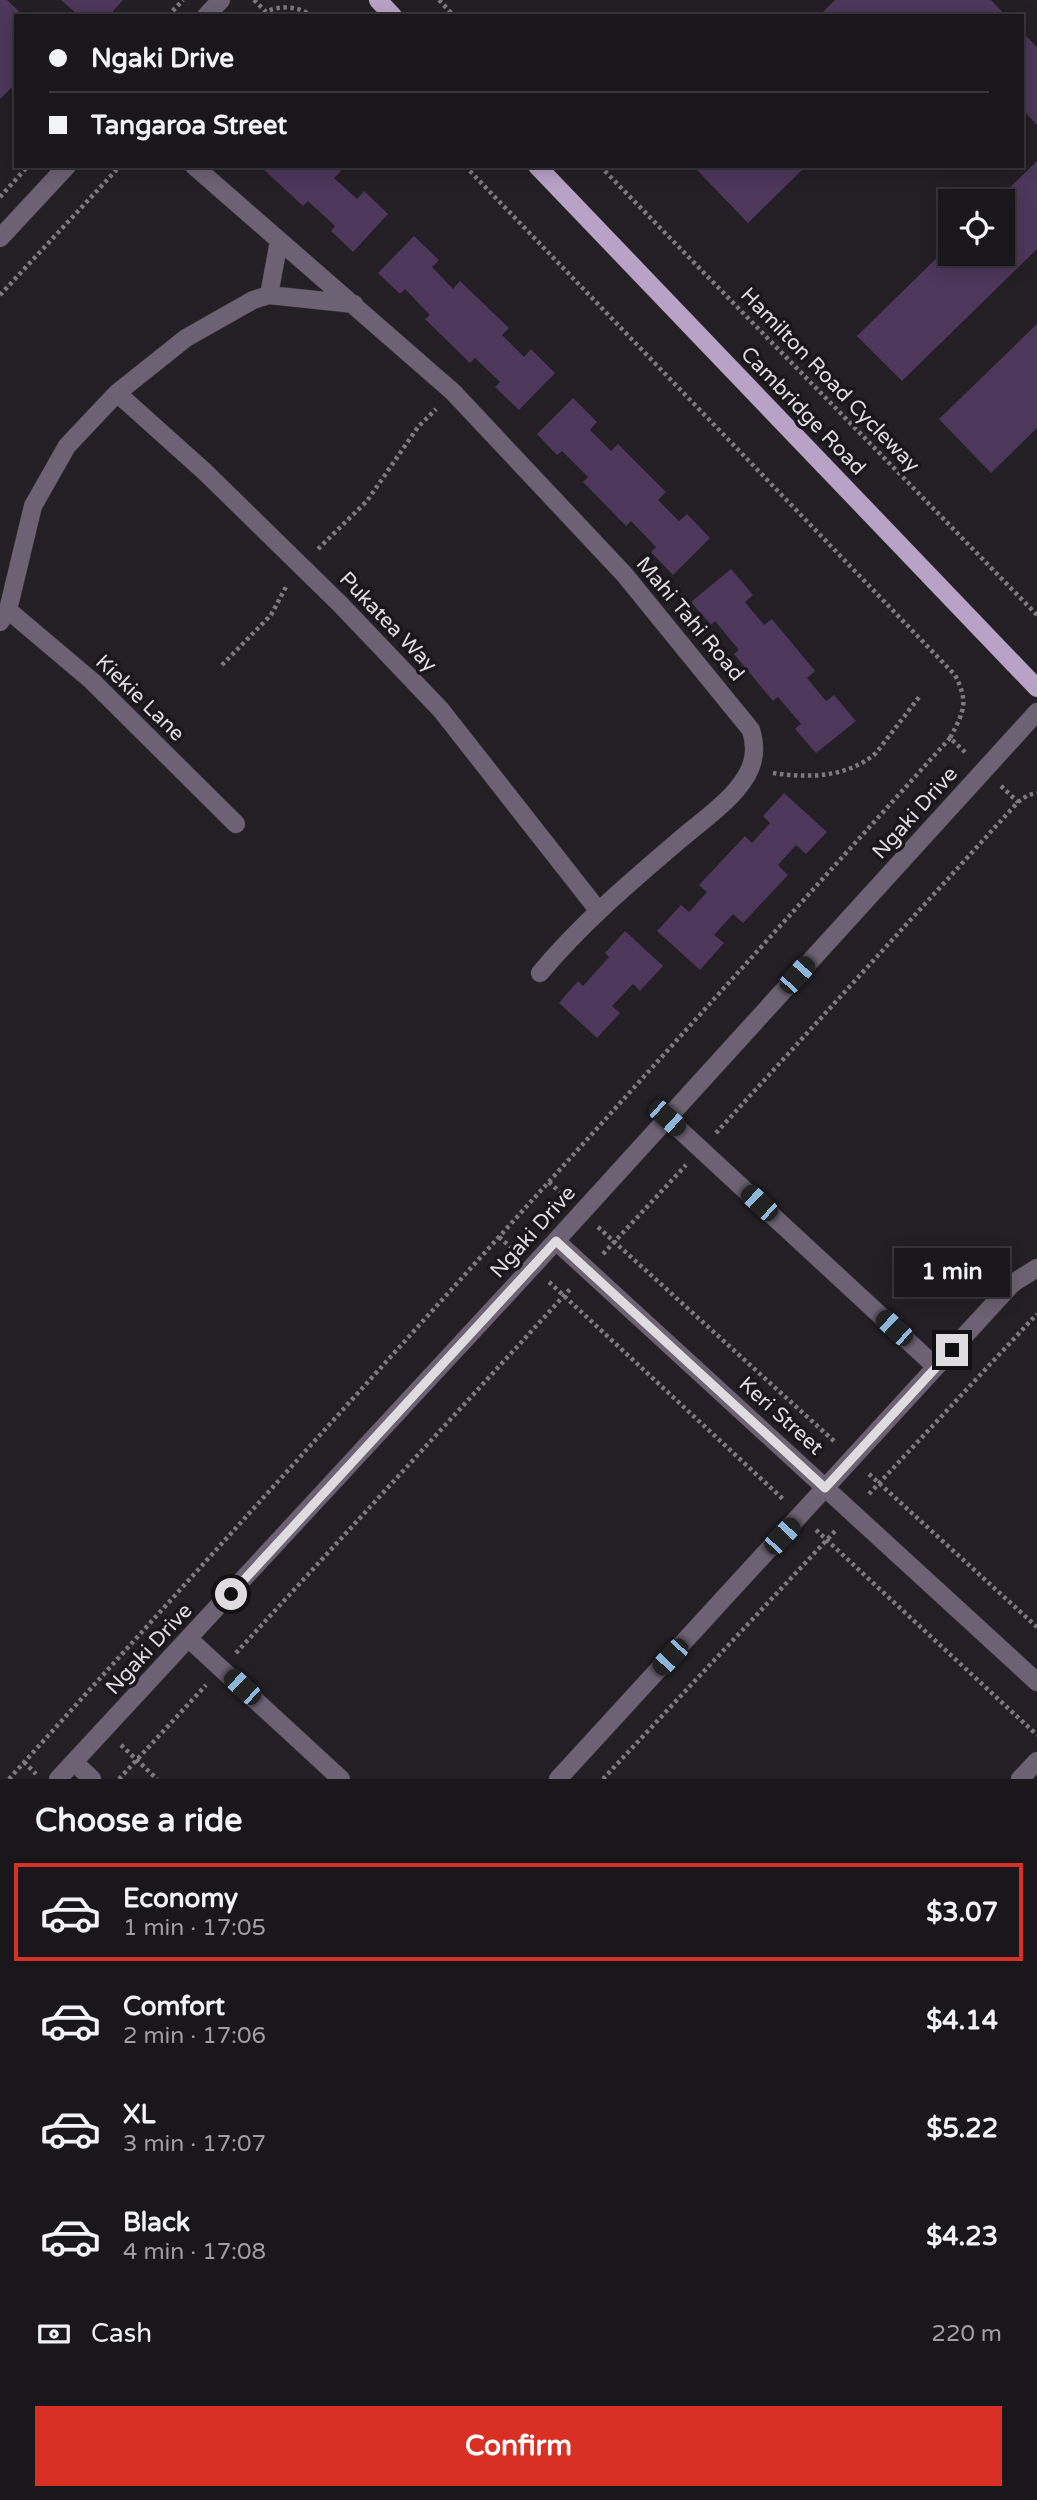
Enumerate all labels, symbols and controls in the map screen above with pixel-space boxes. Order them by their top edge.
text: Ngaki Drive [91,43,234,74]
text: Tangaroa Street [91,110,287,141]
map controls [938,189,1015,266]
button: locate [938,189,1015,266]
street label: Hamilton Road Cycleway [735,283,925,477]
street label: Cambridge Road [735,342,871,480]
street label: Mahi Tahi Road [631,552,749,686]
street label: Pukatea Way [334,567,442,677]
street label: Kiekie Lane [90,649,190,747]
street label: Ngaki Drive [867,762,963,864]
car [776,952,819,998]
car [645,1096,690,1140]
street label: Ngaki Drive [485,1181,581,1283]
car [737,1181,782,1225]
callout: 1 min [894,1248,1010,1298]
text: 1 min [921,1258,983,1286]
car [872,1306,917,1350]
route end [936,1334,968,1366]
street label: Keri Street [734,1372,828,1460]
car [760,1513,805,1559]
route start [215,1578,247,1610]
street label: Ngaki Drive [100,1598,198,1700]
car [648,1634,693,1680]
car [220,1665,265,1709]
text: Choose a ride [35,1802,242,1840]
icon: car [39,1881,102,1944]
text: Economy [123,1883,238,1914]
text: $3.07 [926,1897,998,1928]
text: 1 min · 17:05 [123,1914,266,1942]
icon: car [39,1989,102,2052]
text: Comfort [123,1991,225,2022]
text: $4.14 [926,2005,998,2036]
text: 2 min · 17:06 [123,2022,266,2050]
icon: car [39,2097,102,2160]
text: XL [123,2099,155,2130]
text: $5.22 [926,2113,998,2144]
text: 3 min · 17:07 [123,2130,266,2158]
icon: car [39,2205,102,2268]
text: Black [123,2207,190,2238]
text: $4.23 [926,2221,998,2252]
text: 4 min · 17:08 [123,2238,266,2266]
icon: cash [35,2315,73,2353]
text: Cash [91,2318,152,2349]
text: 220 m [932,2320,1002,2348]
button: Confirm [35,2406,1002,2486]

